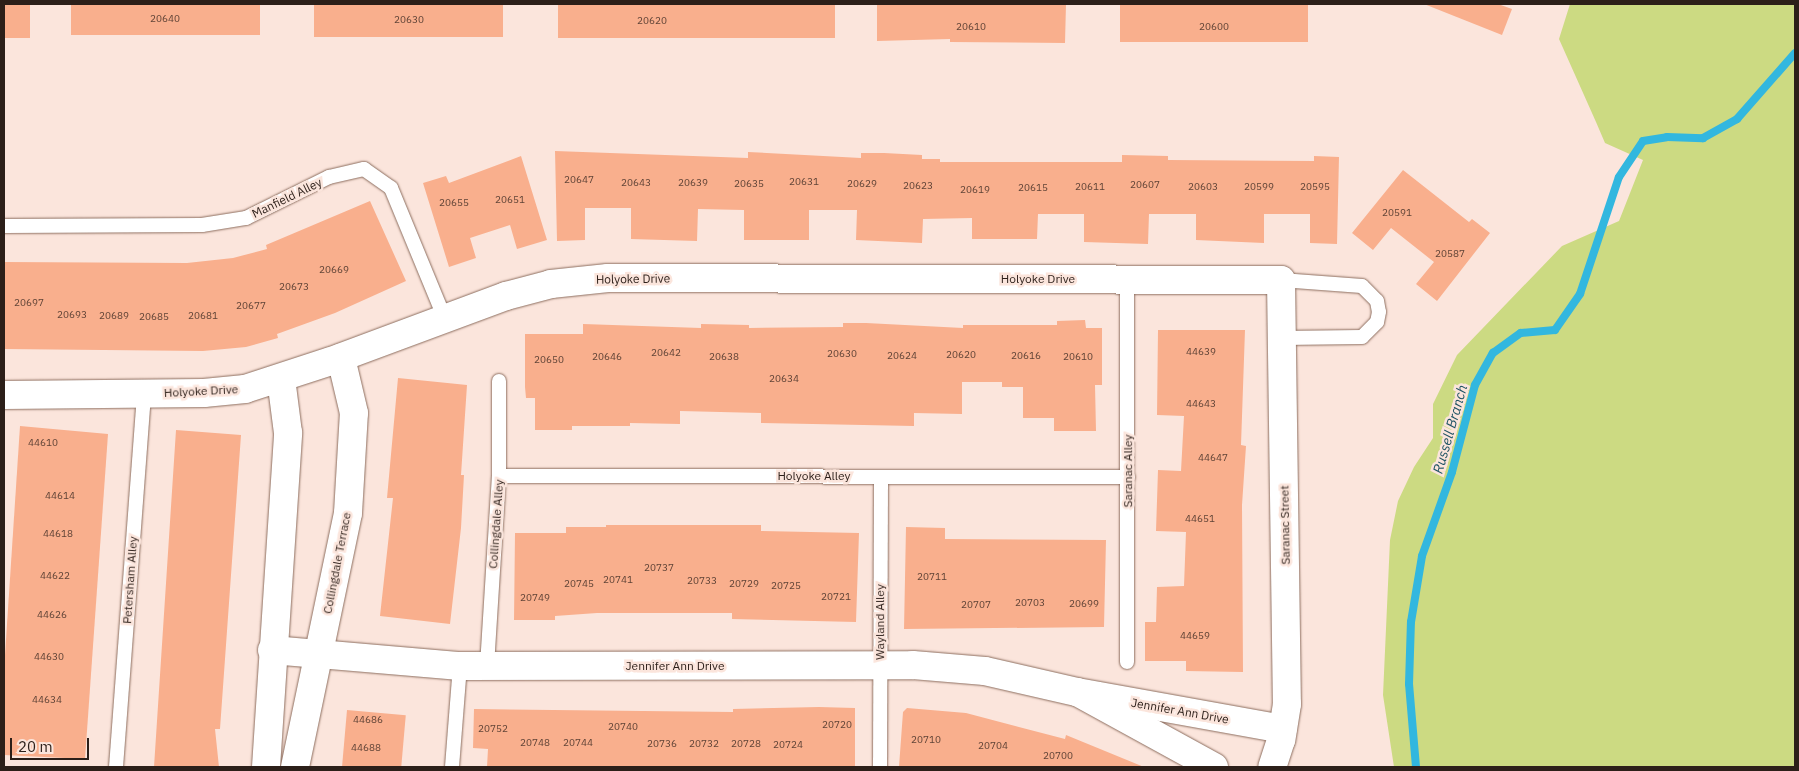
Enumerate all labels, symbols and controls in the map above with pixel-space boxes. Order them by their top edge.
house number: 20640 [150,13,180,25]
house number: 20630 [394,14,424,26]
house number: 20620 [637,15,667,27]
house number: 20610 [956,21,986,33]
house number: 20600 [1199,21,1229,33]
house number: 20647 [564,174,594,186]
street label: Manfield Alley [250,175,324,221]
house number: 20631 [789,176,819,188]
house number: 20643 [621,177,651,189]
house number: 20639 [678,177,708,189]
house number: 20635 [734,178,764,190]
house number: 20629 [847,178,877,190]
house number: 20607 [1130,179,1160,191]
house number: 20623 [903,180,933,192]
house number: 20611 [1075,181,1105,193]
house number: 20603 [1188,181,1218,193]
house number: 20599 [1244,181,1274,193]
house number: 20595 [1300,181,1330,193]
house number: 20615 [1018,182,1048,194]
house number: 20619 [960,184,990,196]
house number: 20651 [495,194,525,206]
house number: 20655 [439,197,469,209]
house number: 20591 [1382,207,1412,219]
house number: 20587 [1435,248,1465,260]
house number: 20669 [319,264,349,276]
street label: Holyoke Drive [596,271,670,287]
street label: Holyoke Drive [1001,272,1075,286]
house number: 20673 [279,281,309,293]
house number: 20697 [14,297,44,309]
house number: 20677 [236,300,266,312]
house number: 20693 [57,309,87,321]
house number: 20689 [99,310,129,322]
house number: 20681 [188,310,218,322]
house number: 20685 [139,311,169,323]
house number: 44639 [1186,346,1216,358]
house number: 20642 [651,347,681,359]
house number: 20630 [827,348,857,360]
house number: 20620 [946,349,976,361]
house number: 20624 [887,350,917,362]
house number: 20616 [1011,350,1041,362]
house number: 20646 [592,351,622,363]
house number: 20638 [709,351,739,363]
house number: 20610 [1063,351,1093,363]
house number: 20650 [534,354,564,366]
house number: 20634 [769,373,799,385]
street label: Holyoke Drive [163,382,239,400]
water label: Russell Branch [1429,383,1471,475]
house number: 44643 [1186,398,1216,410]
street label: Saranac Alley [1121,435,1135,507]
house number: 44610 [28,437,58,449]
house number: 44647 [1198,452,1228,464]
street label: Holyoke Alley [777,469,851,483]
street label: Collingdale Alley [486,479,506,569]
street label: Saranac Street [1277,485,1293,565]
house number: 44614 [45,490,75,502]
street label: Collingdale Terrace [320,511,354,615]
house number: 44651 [1185,513,1215,525]
house number: 44618 [43,528,73,540]
street label: Petersham Alley [120,536,140,624]
house number: 20737 [644,562,674,574]
house number: 44622 [40,570,70,582]
house number: 20711 [917,571,947,583]
house number: 20741 [603,574,633,586]
house number: 20733 [687,575,717,587]
house number: 20745 [564,578,594,590]
house number: 20729 [729,578,759,590]
house number: 20725 [771,580,801,592]
street label: Wayland Alley [873,584,887,660]
house number: 20721 [821,591,851,603]
house number: 20749 [520,592,550,604]
house number: 20703 [1015,597,1045,609]
house number: 20699 [1069,598,1099,610]
house number: 20707 [961,599,991,611]
house number: 44626 [37,609,67,621]
house number: 44659 [1180,630,1210,642]
house number: 44630 [34,651,64,663]
street label: Jennifer Ann Drive [625,659,725,673]
house number: 44634 [32,694,62,706]
street label: Jennifer Ann Drive [1130,695,1230,727]
house number: 44686 [353,714,383,726]
house number: 20720 [822,719,852,731]
house number: 20740 [608,721,638,733]
house number: 20752 [478,723,508,735]
scale bar [12,728,91,760]
house number: 20710 [911,734,941,746]
text: 20 m [18,737,53,756]
house number: 20748 [520,737,550,749]
house number: 20744 [563,737,593,749]
house number: 20736 [647,738,677,750]
house number: 20732 [689,738,719,750]
house number: 20728 [731,738,761,750]
house number: 20724 [773,739,803,751]
house number: 20704 [978,740,1008,752]
house number: 44688 [351,742,381,754]
house number: 20700 [1043,750,1073,762]

